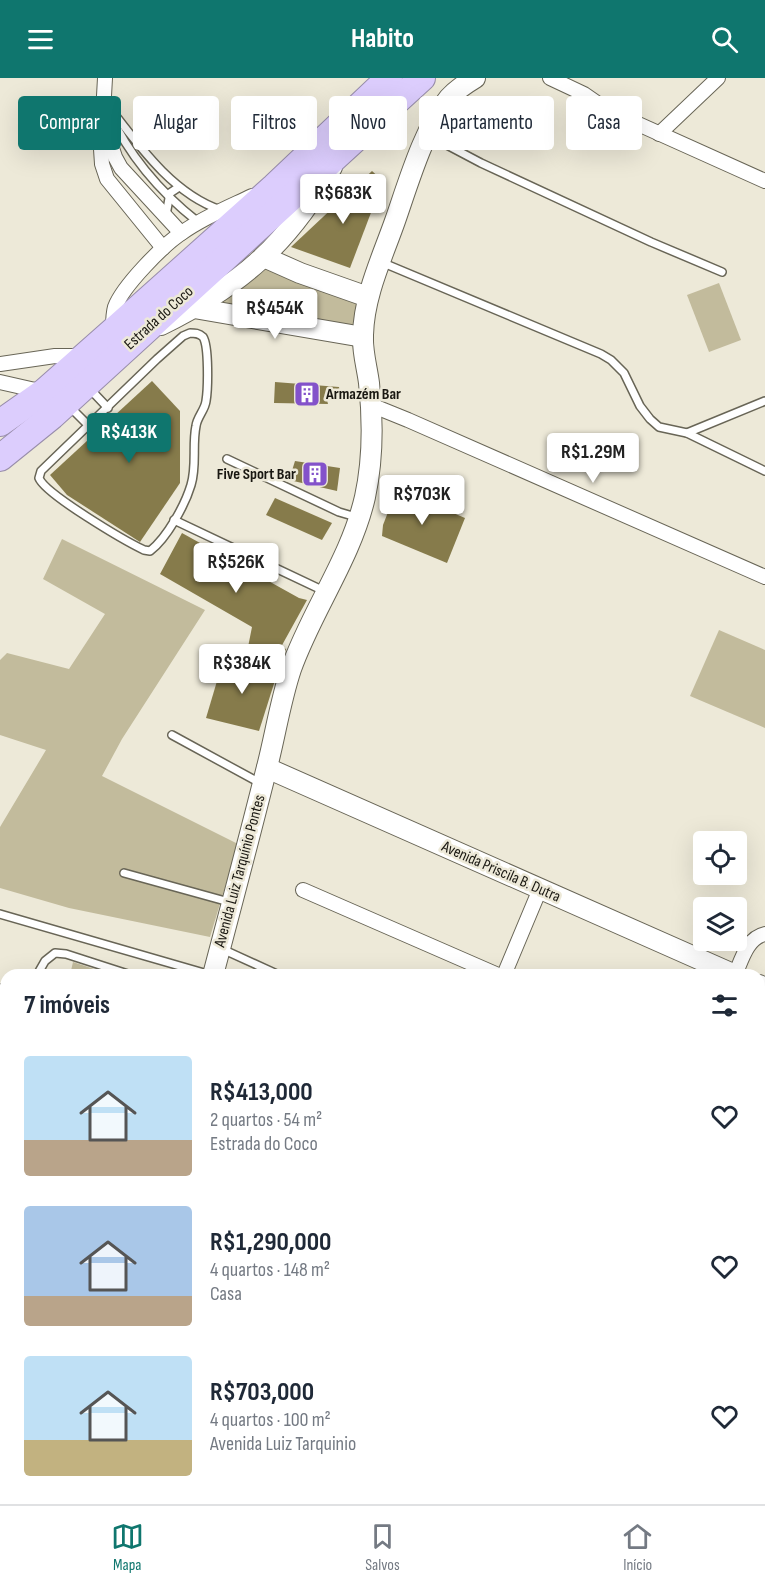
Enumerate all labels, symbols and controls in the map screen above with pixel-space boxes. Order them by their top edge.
icon: menu [24,23,57,56]
text: Habito [351,23,414,55]
icon: search [708,23,741,56]
chip: Comprar [18,96,121,150]
chip: Alugar [133,96,219,150]
chip: Filtros [231,96,317,150]
chip: Novo [329,96,407,150]
chip: Apartamento [419,96,554,150]
chip: Casa [566,96,642,150]
pin: R$683K [294,174,392,225]
text: R$683K [314,181,372,205]
street label: Estrada do Coco [121,282,197,354]
pin: R$454K [226,289,324,340]
text: R$454K [246,296,304,320]
building icon: Armazém Bar [292,379,322,409]
place label: Armazém Bar [325,385,401,404]
pin: R$413K [80,413,178,464]
text: R$413K [101,420,157,444]
pin: R$1.29M [538,433,648,484]
text: R$1.29M [561,440,625,464]
building icon: Five Sport Bar [300,459,330,489]
place label: Five Sport Bar [217,465,296,484]
pin: R$703K [373,475,471,526]
text: R$703K [393,482,451,506]
pin: R$526K [187,543,285,594]
text: R$526K [208,550,264,574]
pin: R$384K [193,644,291,695]
text: R$384K [213,651,271,675]
street label: Avenida Luiz Tarquínio Pontes [210,793,270,950]
map controls [693,831,747,951]
button: locate [693,831,747,885]
street label: Avenida Priscila B. Dutra [438,837,563,907]
button: layers [693,897,747,951]
icon: filters [708,989,741,1022]
text: 7 imóveis [24,990,110,1021]
text: R$413,000 [210,1077,313,1108]
icon: home [72,1080,144,1152]
icon: heart [708,1100,741,1133]
text: 2 quartos · 54 m² [210,1108,322,1132]
text: Estrada do Coco [210,1132,318,1156]
text: R$1,290,000 [210,1227,331,1258]
icon: home [72,1230,144,1302]
icon: heart [708,1250,741,1283]
text: 4 quartos · 148 m² [210,1258,330,1282]
text: Casa [210,1282,242,1306]
text: R$703,000 [210,1377,314,1408]
icon: home [72,1380,144,1452]
icon: heart [708,1400,741,1433]
text: 4 quartos · 100 m² [210,1408,331,1432]
text: Avenida Luiz Tarquinio [210,1432,356,1456]
tab: Mapa [111,1520,144,1575]
tab: Salvos [365,1520,400,1575]
tab: Início [621,1520,654,1575]

